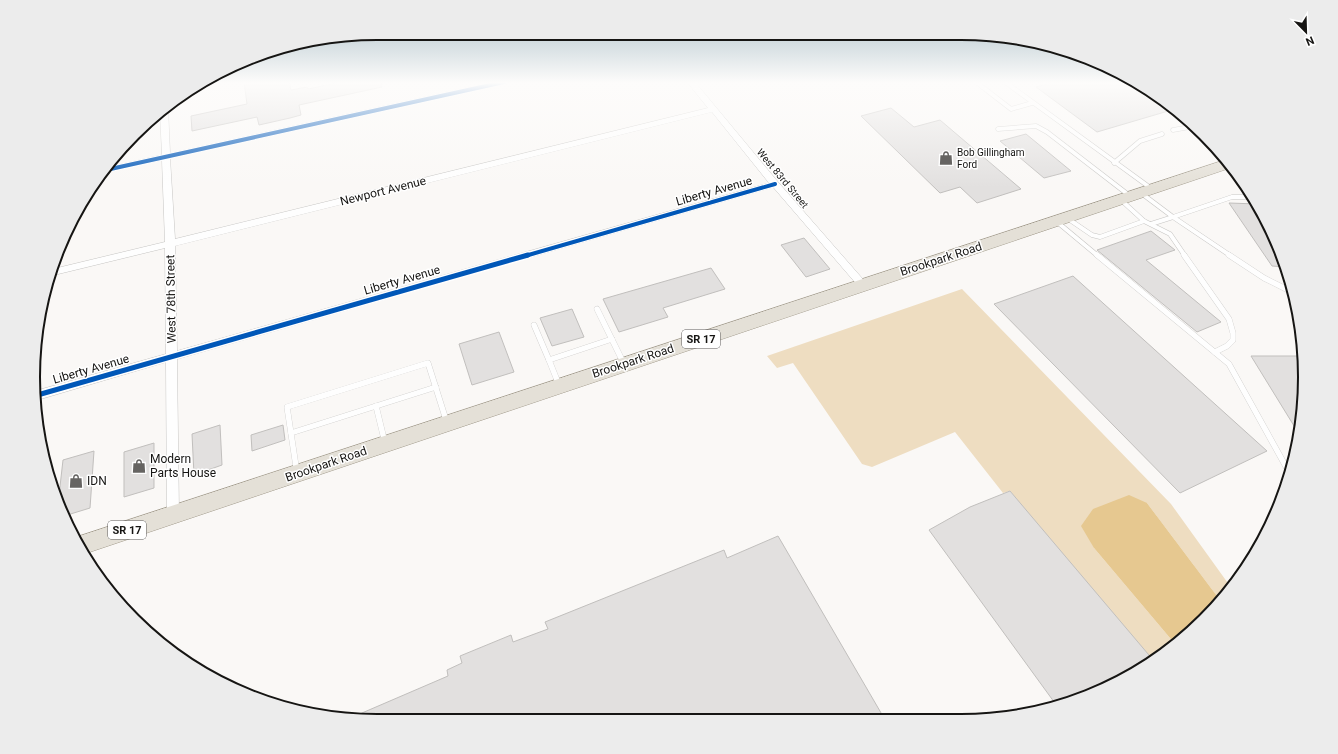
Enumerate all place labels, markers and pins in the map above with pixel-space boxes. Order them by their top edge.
place label: Bob Gillingham Ford [957,147,1025,170]
shop icon: Bob Gillingham Ford [938,150,954,166]
place label: Modern Parts House [150,452,216,480]
shop icon: Modern Parts House [131,458,147,474]
shop icon: IDN [68,473,84,489]
place label: IDN [87,474,107,488]

